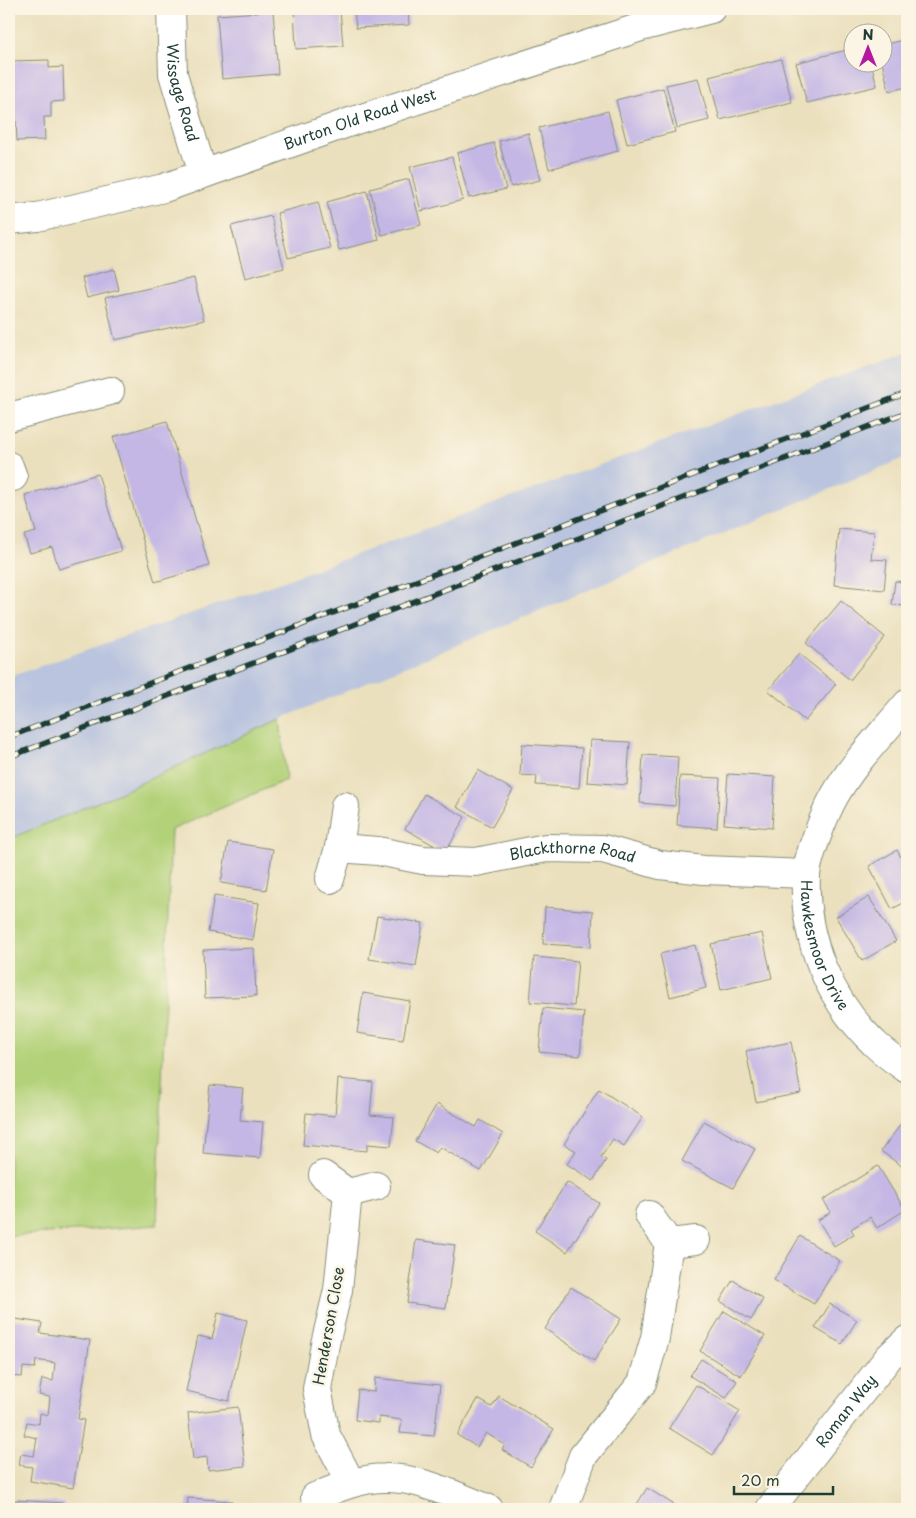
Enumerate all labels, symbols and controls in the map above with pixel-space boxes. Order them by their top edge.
north arrow [844,22,894,72]
text: N [862,24,874,45]
street label: Wissage Road [162,43,206,144]
street label: Burton Old Road West [280,82,439,155]
street label: Blackthorne Road [507,835,639,868]
street label: Hawkesmoor Drive [796,880,856,1014]
street label: Henderson Close [306,1265,349,1387]
street label: Roman Way [809,1369,881,1452]
scale bar [734,1463,832,1495]
text: 20 m [741,1468,780,1491]

